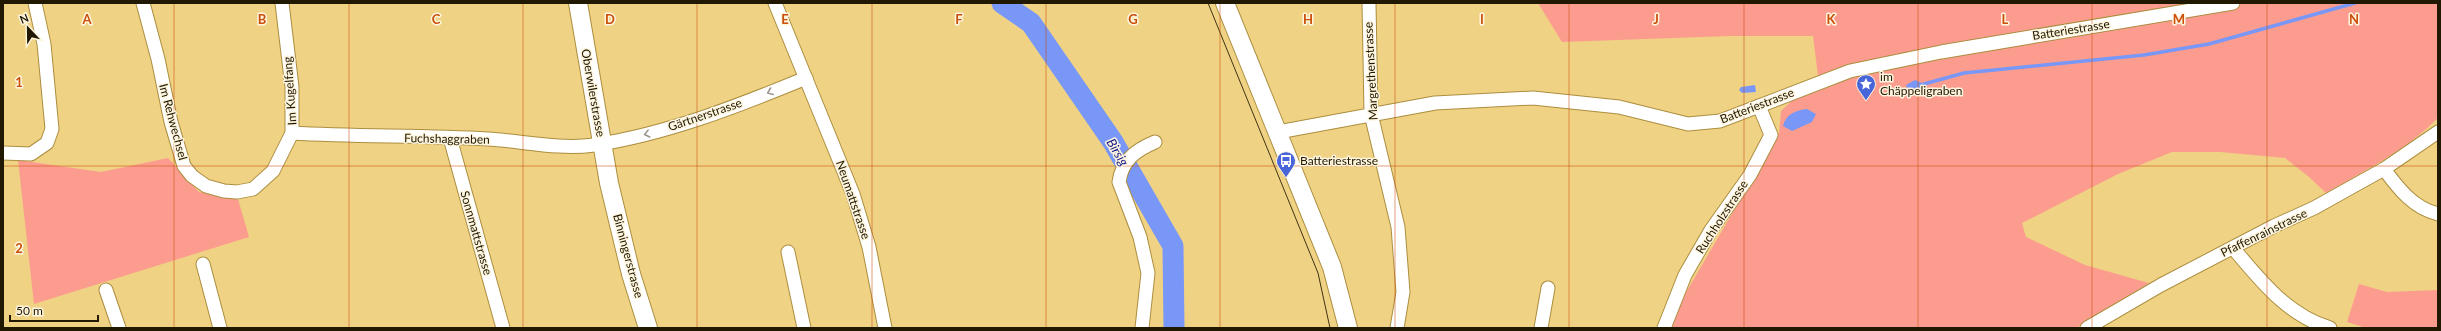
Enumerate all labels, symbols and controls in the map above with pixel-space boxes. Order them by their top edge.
north arrow [8,8,48,48]
text: N [18,11,30,26]
text: A [81,11,92,27]
text: B [258,11,267,27]
text: C [432,11,441,27]
text: D [605,11,615,27]
text: E [781,11,789,27]
text: F [955,11,963,27]
text: G [1128,11,1138,27]
text: H [1303,11,1313,27]
text: I [1480,11,1484,27]
text: J [1653,11,1659,27]
text: K [1827,11,1837,27]
text: L [2002,11,2009,27]
text: M [2173,11,2185,27]
text: N [2349,11,2359,27]
street label: Batteriestrasse [2031,16,2111,43]
street label: Margrethenstrasse [1360,22,1381,121]
street label: Oberwilerstrasse [578,48,609,138]
street label: Im Kugelfang [280,56,299,126]
place label: im Chäppeligraben [1880,69,1962,98]
place icon: im Chäppeligraben [1855,73,1877,101]
text: 1 [15,74,23,90]
street label: Im Rehwechsel [156,82,191,162]
street label: Batteriestrasse [1718,85,1796,127]
one-way arrow [766,88,773,96]
street label: Gärtnerstrasse [666,95,744,134]
one-way arrow [644,129,651,138]
street label: Fuchshaggraben [404,130,490,147]
water label: Birsig [1104,135,1133,169]
bus stop icon: Batteriestrasse [1275,150,1297,178]
place label: Batteriestrasse [1300,153,1378,168]
street label: Neumattstrasse [833,158,874,241]
street label: Ruchholzstrasse [1692,177,1751,256]
street label: Sonnmattstrasse [457,189,496,277]
street label: Pfaffenrainstrasse [2218,205,2309,260]
street label: Binningerstrasse [610,212,647,300]
text: 2 [15,240,23,256]
scale bar [10,297,98,323]
text: 50 m [16,303,43,318]

